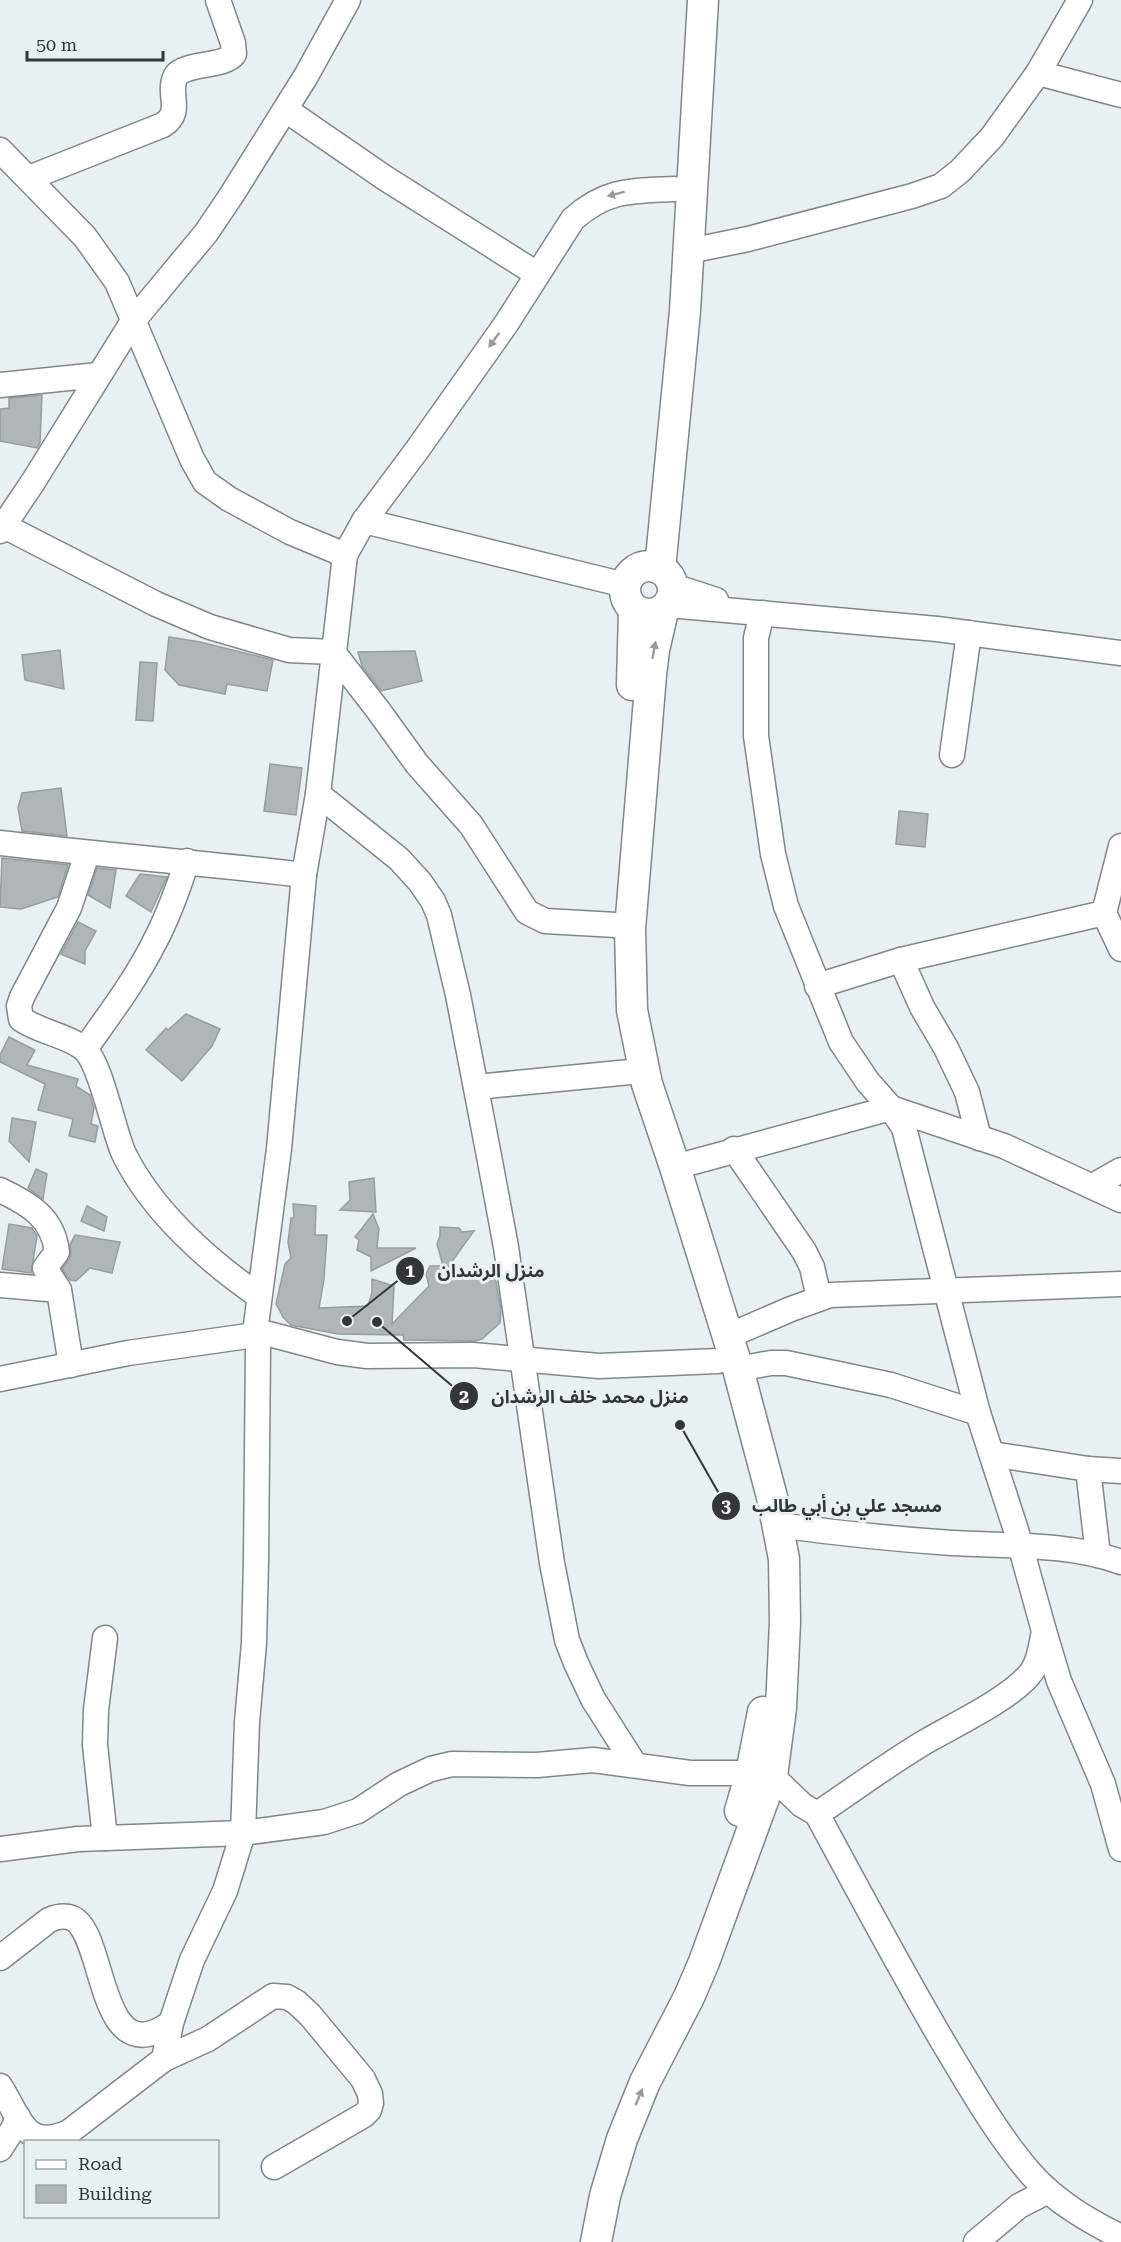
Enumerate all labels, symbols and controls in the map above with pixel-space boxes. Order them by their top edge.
scale bar [27,24,164,62]
text: 50 m [36,34,77,55]
one-way arrow [607,190,625,200]
one-way arrow [489,333,501,348]
one-way arrow [650,641,659,660]
callout: منزل الرشدان [395,1253,556,1289]
text: 1 [405,1260,415,1281]
text: منزل الرشدان [438,1260,544,1282]
callout: منزل محمد خلف الرشدان [449,1378,700,1414]
text: 2 [459,1386,469,1407]
text: منزل محمد خلف الرشدان [491,1386,689,1408]
callout: مسجد علي بن أبي طالب [711,1488,954,1524]
text: مسجد علي بن أبي طالب [752,1493,942,1520]
text: 3 [721,1495,731,1516]
one-way arrow [635,2088,644,2106]
legend [24,2140,219,2218]
text: Road [78,2153,123,2174]
text: Building [78,2183,152,2204]

